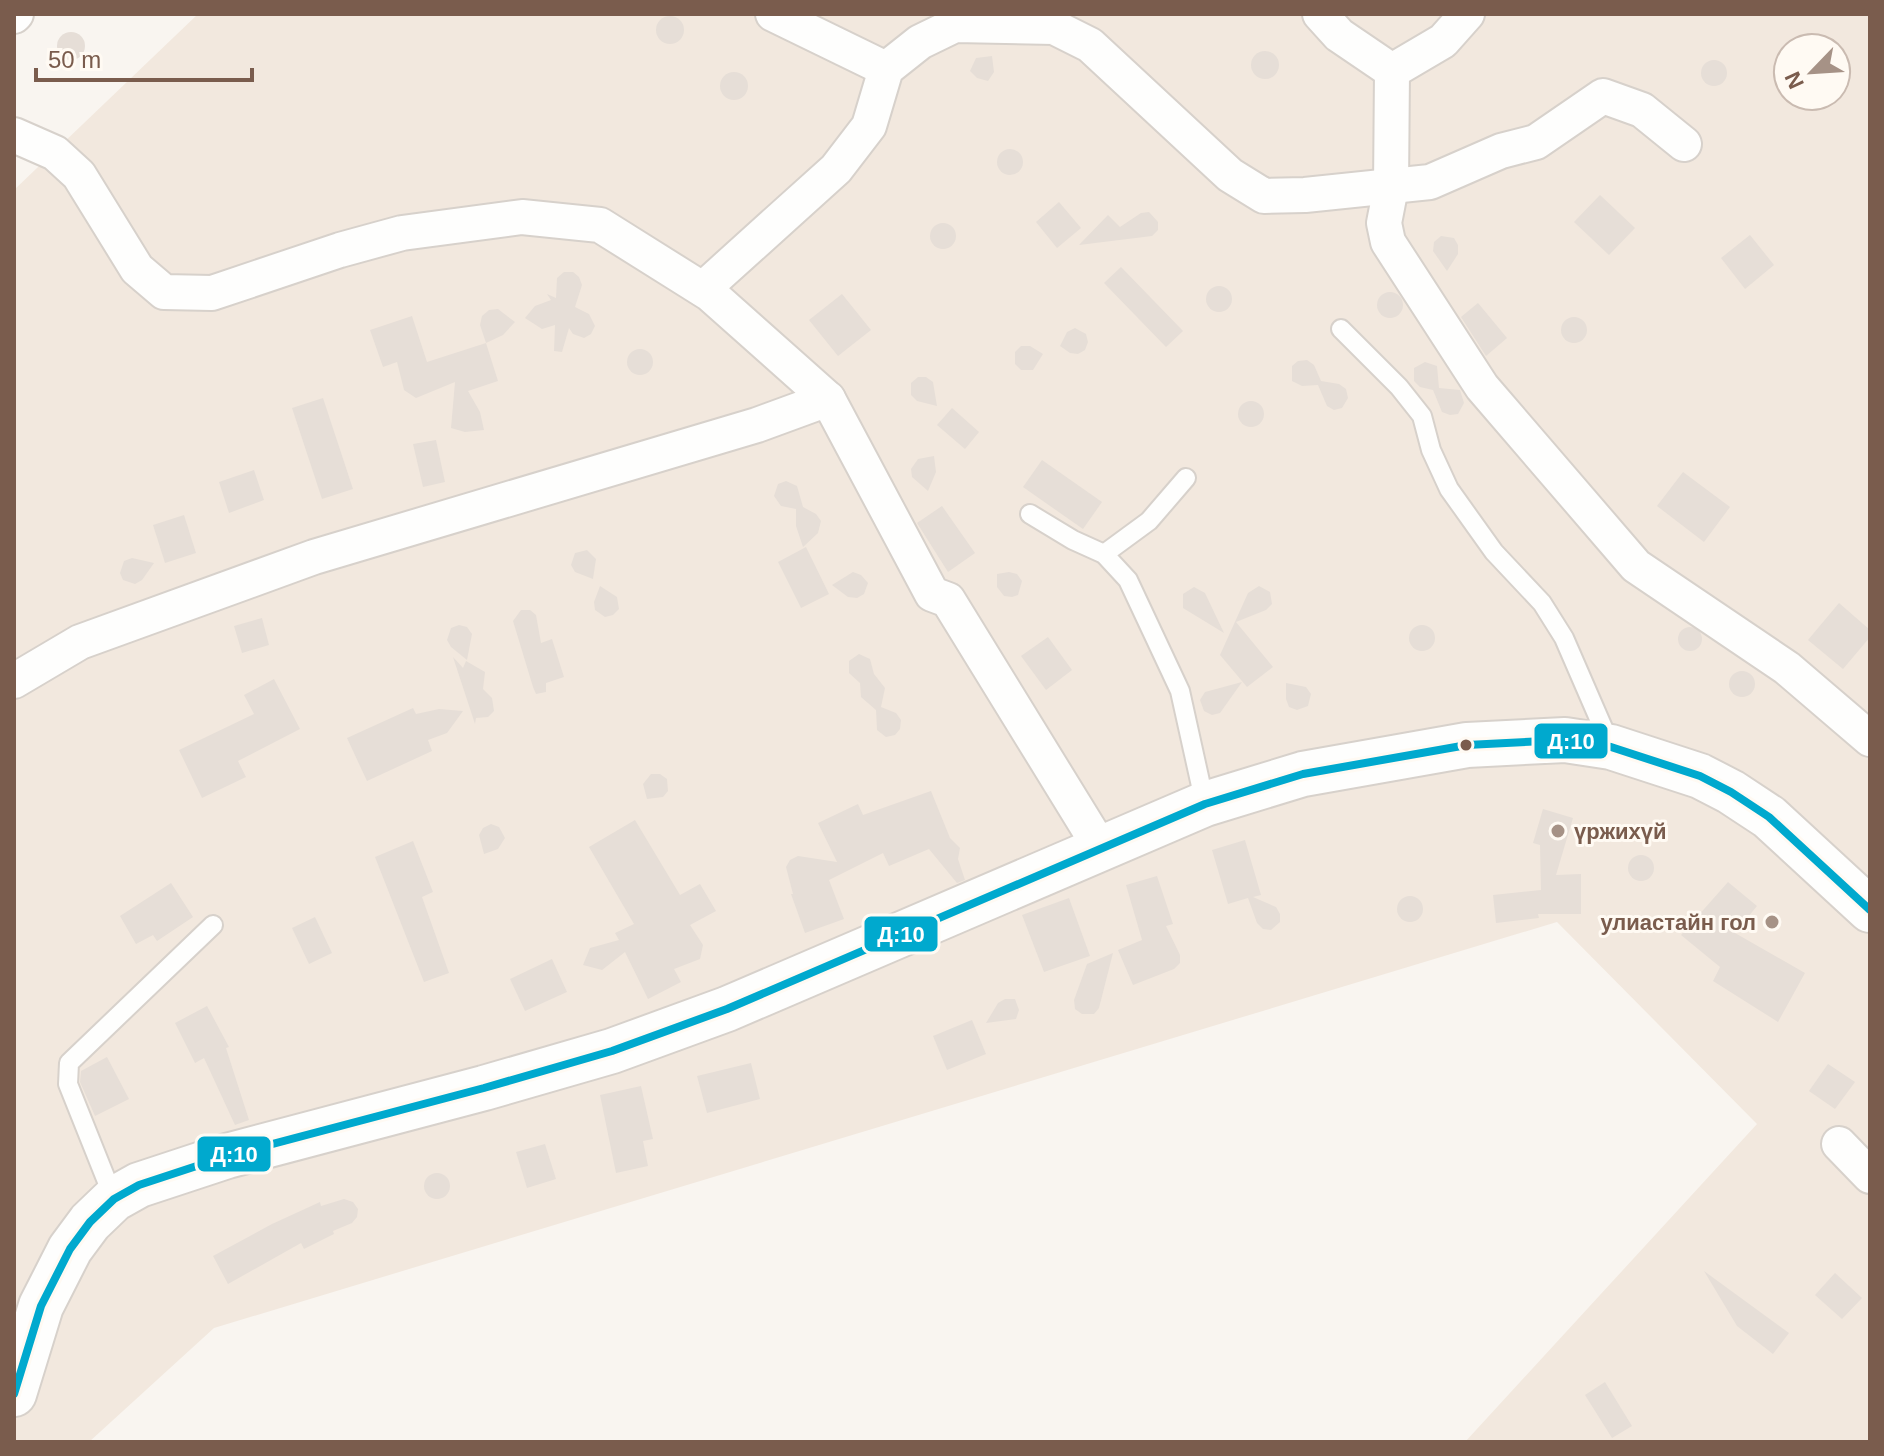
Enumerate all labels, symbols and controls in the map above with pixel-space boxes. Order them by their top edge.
scale bar [36,32,252,82]
north arrow [1772,32,1852,112]
text: 50 m [48,46,101,73]
text: N [1780,68,1809,93]
line badge: Д:10 [1533,722,1609,760]
text: Д:10 [1547,729,1595,754]
unlabelled marker [1458,737,1474,753]
place label: үржихүй [1574,819,1667,844]
marker: үржихүй [1549,822,1567,840]
place label: улиастайн гол [1600,910,1756,935]
marker: улиастайн гол [1763,913,1781,931]
line badge: Д:10 [863,915,939,953]
text: Д:10 [877,922,925,947]
line badge: Д:10 [196,1135,272,1173]
text: Д:10 [210,1142,258,1167]

